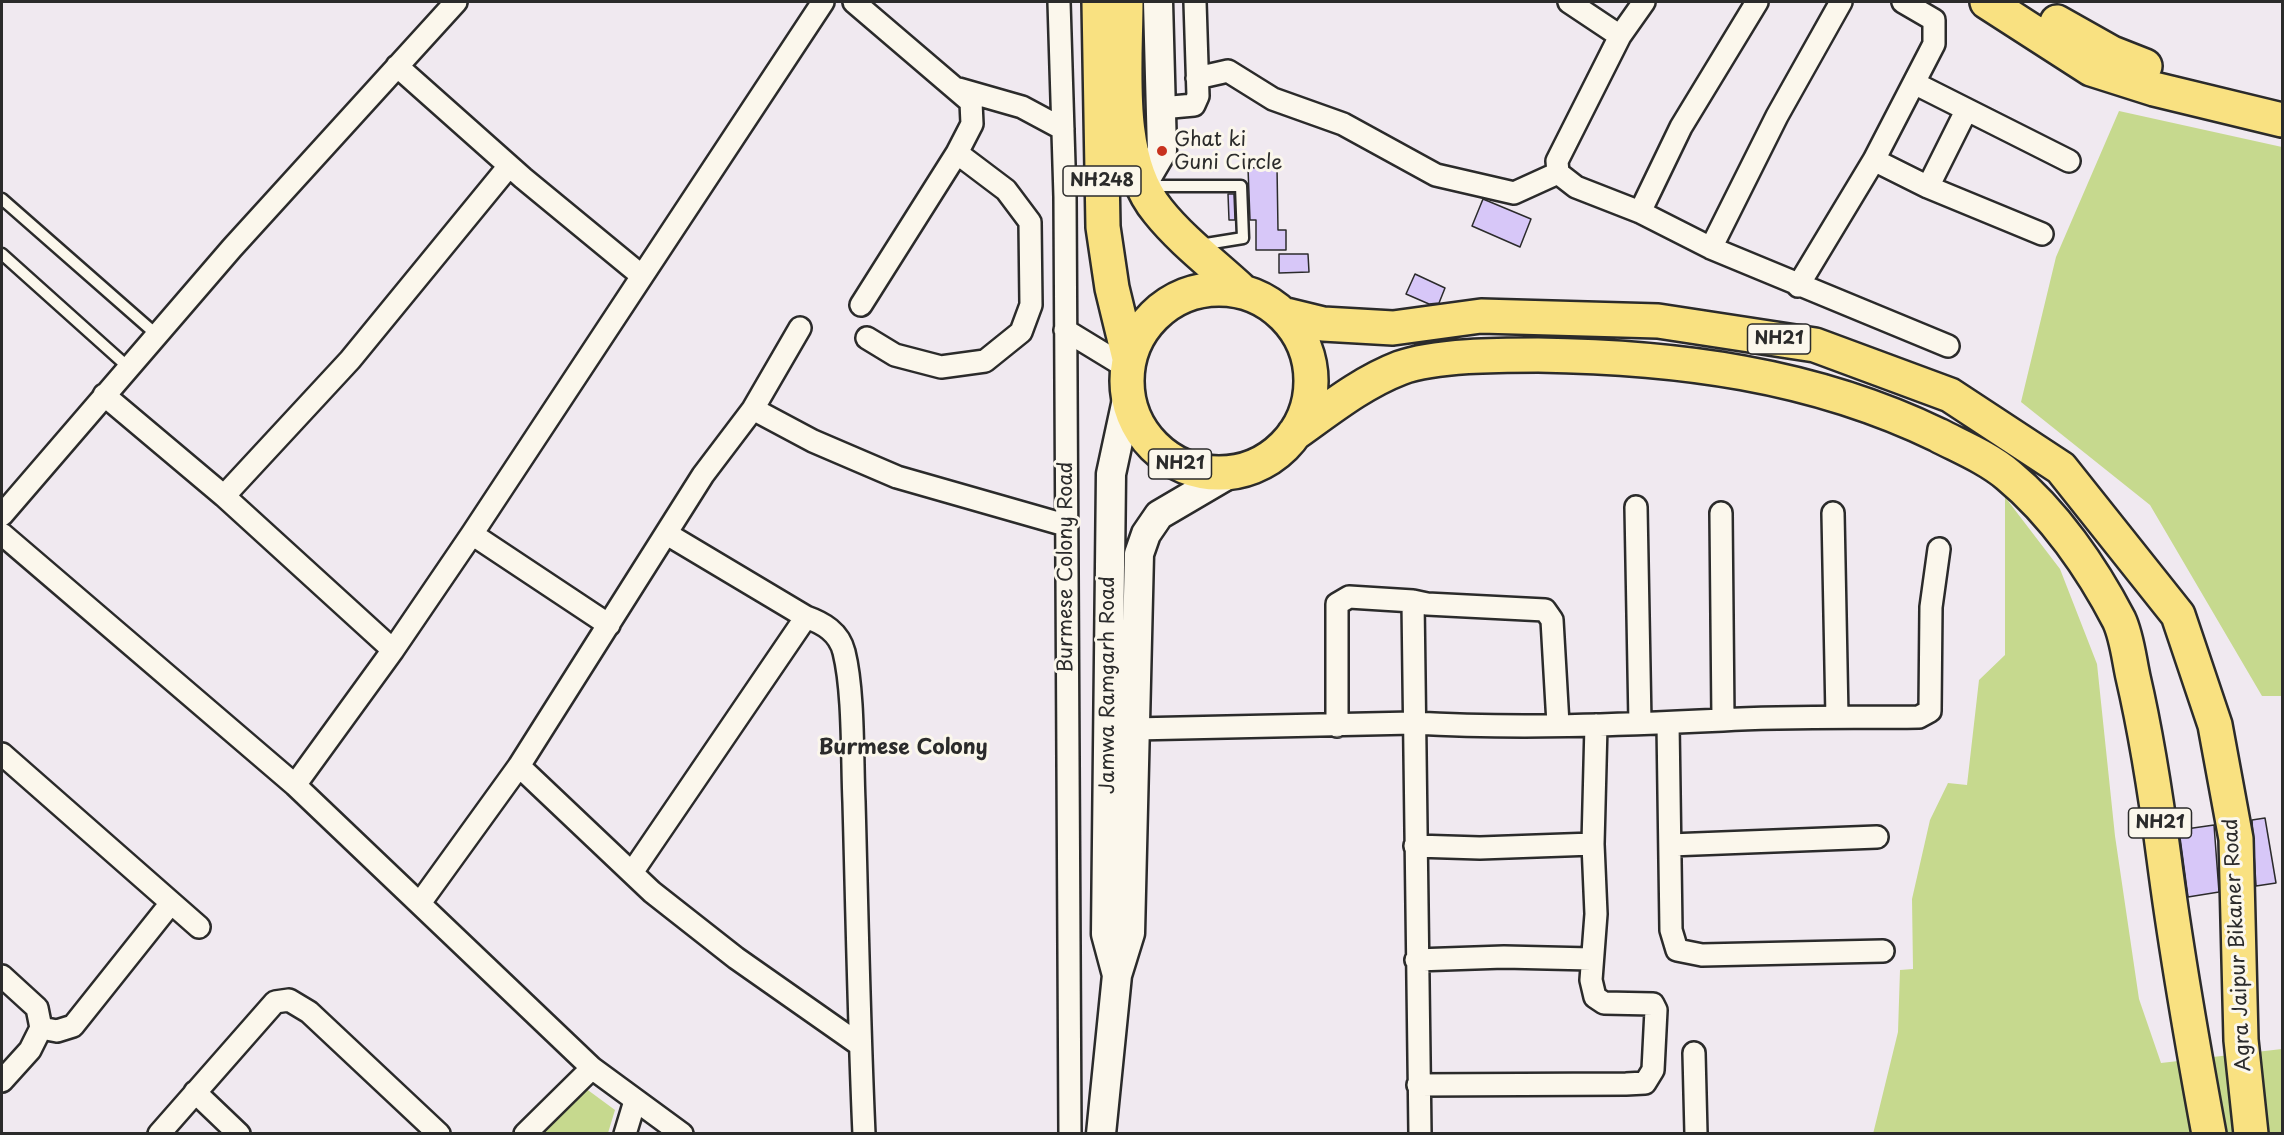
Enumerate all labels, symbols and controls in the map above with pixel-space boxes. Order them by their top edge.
place label: Ghat ki Guni Circle [1174,128,1282,175]
marker: Ghat ki Guni Circle [1155,144,1169,158]
road number: NH248 [1063,166,1141,196]
road number: NH21 [1748,324,1810,354]
road number: NH21 [1148,449,1212,479]
street label: Burmese Colony Road [1054,462,1078,672]
street label: Jamwa Ramgarh Road [1096,576,1120,794]
district label: Burmese Colony [819,735,987,761]
road number: NH21 [2128,808,2192,838]
street label: Agra Jaipur Bikaner Road [2219,818,2257,1072]

